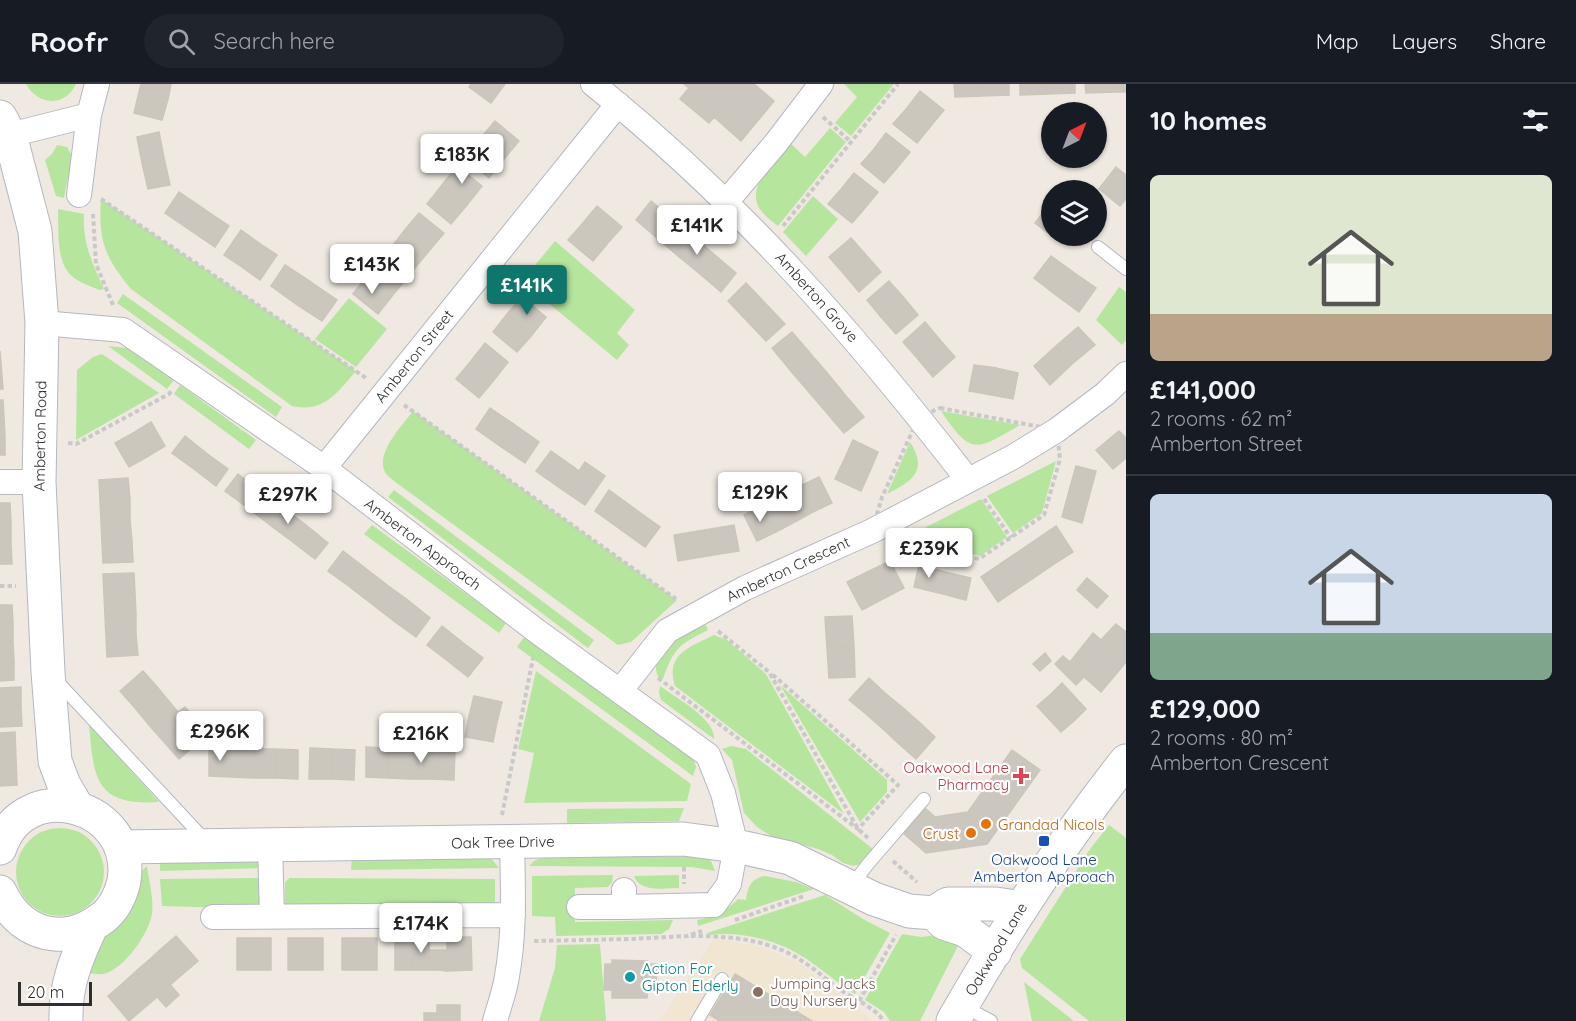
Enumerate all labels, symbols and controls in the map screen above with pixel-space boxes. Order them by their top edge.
search box [144,14,564,68]
text: Roofr [30,24,108,59]
icon: search [165,25,198,58]
text: Search here [213,27,335,55]
text: Map [1316,28,1359,54]
text: Layers [1392,28,1457,54]
text: Share [1490,28,1546,54]
north arrow [1041,102,1107,168]
map controls [1041,102,1107,246]
text: 10 homes [1150,104,1267,137]
icon: filters [1519,104,1552,137]
pin: £183K [420,134,504,185]
text: £183K [434,141,490,166]
button: layers [1041,180,1107,246]
pin: £141K [655,205,739,256]
text: £141K [671,212,723,237]
icon: home [1297,214,1405,322]
pin: £143K [330,244,414,295]
street label: Amberton Grove [772,248,862,346]
text: £143K [344,251,400,276]
pin: £141K [485,265,569,316]
text: £141K [501,272,553,297]
street label: Amberton Street [371,306,457,406]
text: £141,000 [1150,373,1256,406]
street label: Amberton Road [30,380,50,492]
text: 2 rooms · 62 m² [1150,406,1292,431]
text: Amberton Street [1150,431,1303,456]
pin: £129K [718,472,802,523]
pin: £297K [246,474,330,525]
text: £129K [732,479,788,504]
text: £297K [259,481,317,506]
street label: Amberton Approach [361,494,485,594]
pin: £239K [887,528,971,579]
street label: Amberton Crescent [723,532,853,606]
icon: home [1297,533,1405,641]
text: £239K [899,535,959,560]
text: £129,000 [1150,692,1260,725]
pin: £296K [178,711,262,762]
pin: £216K [379,713,463,764]
text: £296K [190,718,250,743]
text: £216K [393,720,449,745]
text: 2 rooms · 80 m² [1150,725,1293,750]
text: Amberton Crescent [1150,750,1329,775]
place label: Oakwood Lane Pharmacy [904,758,1009,794]
marker: Oakwood Lane Pharmacy [1014,769,1028,783]
place label: Grandad Nicols [998,815,1105,834]
marker: Grandad Nicols [979,817,993,831]
place label: Crust [923,824,959,843]
marker: Crust [964,826,978,840]
street label: Oak Tree Drive [451,832,555,852]
marker: Oakwood Lane Amberton Approach [1037,834,1051,848]
place label: Oakwood Lane Amberton Approach [973,850,1115,886]
street label: Oakwood Lane [961,899,1031,999]
pin: £174K [379,903,463,954]
text: £174K [393,910,449,935]
place label: Action For Gipton Elderly [642,959,738,995]
marker: Action For Gipton Elderly [623,970,637,984]
place label: Jumping Jacks Day Nursery [770,974,876,1010]
scale bar [18,979,92,1006]
text: 20 m [27,982,64,1002]
marker: Jumping Jacks Day Nursery [751,985,765,999]

